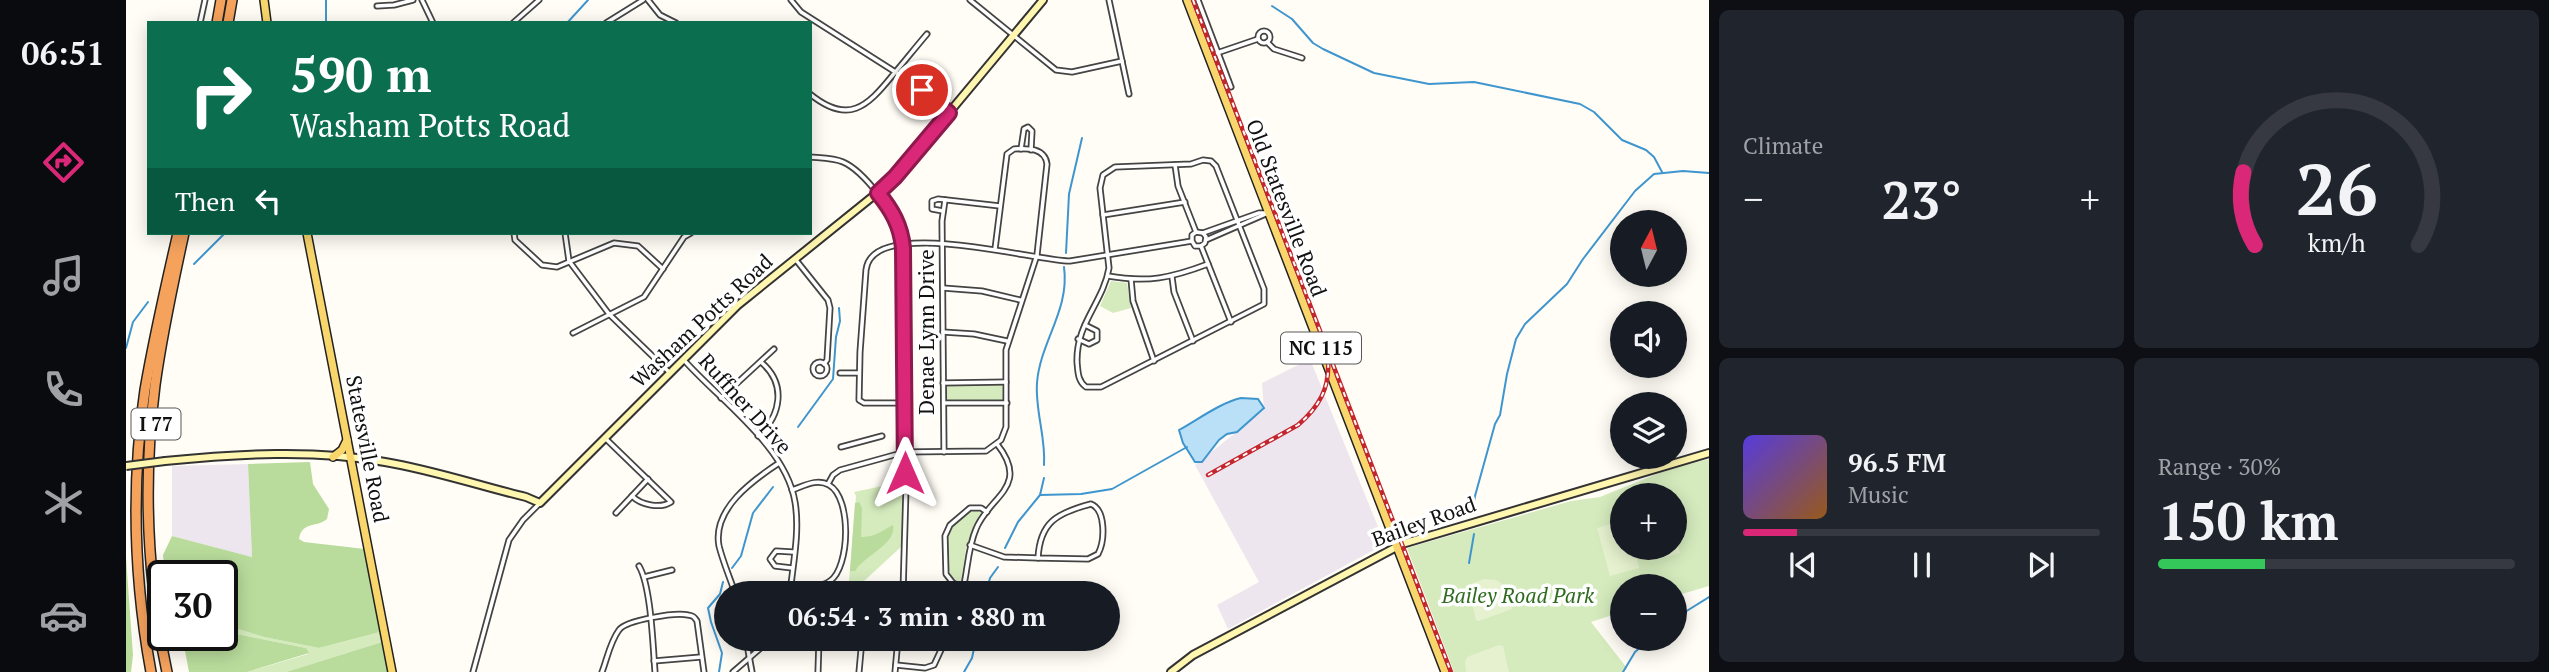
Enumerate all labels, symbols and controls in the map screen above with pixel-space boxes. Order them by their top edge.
text: 06:51 [21,32,105,74]
text: 590 m [290,41,432,106]
icon: right [175,49,266,140]
pin [892,60,952,120]
icon: arrive [903,71,941,109]
text: Washam Potts Road [290,104,570,146]
street label: Old Statesville Road [1240,115,1334,301]
text: Climate [1743,130,1823,161]
icon: directions [39,138,88,187]
text: 26 [2295,139,2378,236]
text: 23° [1881,165,1962,234]
text: − [1743,174,1763,224]
text: + [2080,174,2100,224]
icon: left [249,182,287,220]
text: Then [175,184,235,218]
north arrow [1610,210,1687,287]
map controls [1610,210,1687,651]
text: km/h [2308,226,2366,259]
street label: Washam Potts Road [624,247,778,393]
street label: Denae Lynn Drive [912,249,940,415]
icon: music [39,251,88,300]
button: sound [1610,301,1687,378]
road number: NC 115 [1281,332,1361,364]
street label: Ruffner Drive [693,347,798,460]
icon: phone [39,365,88,414]
street label: Statesville Road [340,373,396,525]
button: layers [1610,392,1687,469]
road number: I 77 [131,408,180,440]
position arrow [868,436,942,510]
text: 96.5 FM [1848,445,1946,479]
text: Range · 30% [2158,451,2281,482]
icon: climate [39,478,88,527]
text: Music [1848,479,1909,510]
button: + [1610,483,1687,560]
text: 150 km [2158,486,2339,555]
street label: Bailey Road [1368,489,1480,553]
icon: previous [1784,546,1822,584]
icon: pause [1903,546,1941,584]
icon: next [2022,546,2060,584]
speed limit sign: 30 [147,560,238,651]
button: − [1610,574,1687,651]
park label: Bailey Road Park [1441,581,1595,609]
icon: car [39,591,88,640]
text: 06:54 · 3 min · 880 m [788,599,1046,633]

